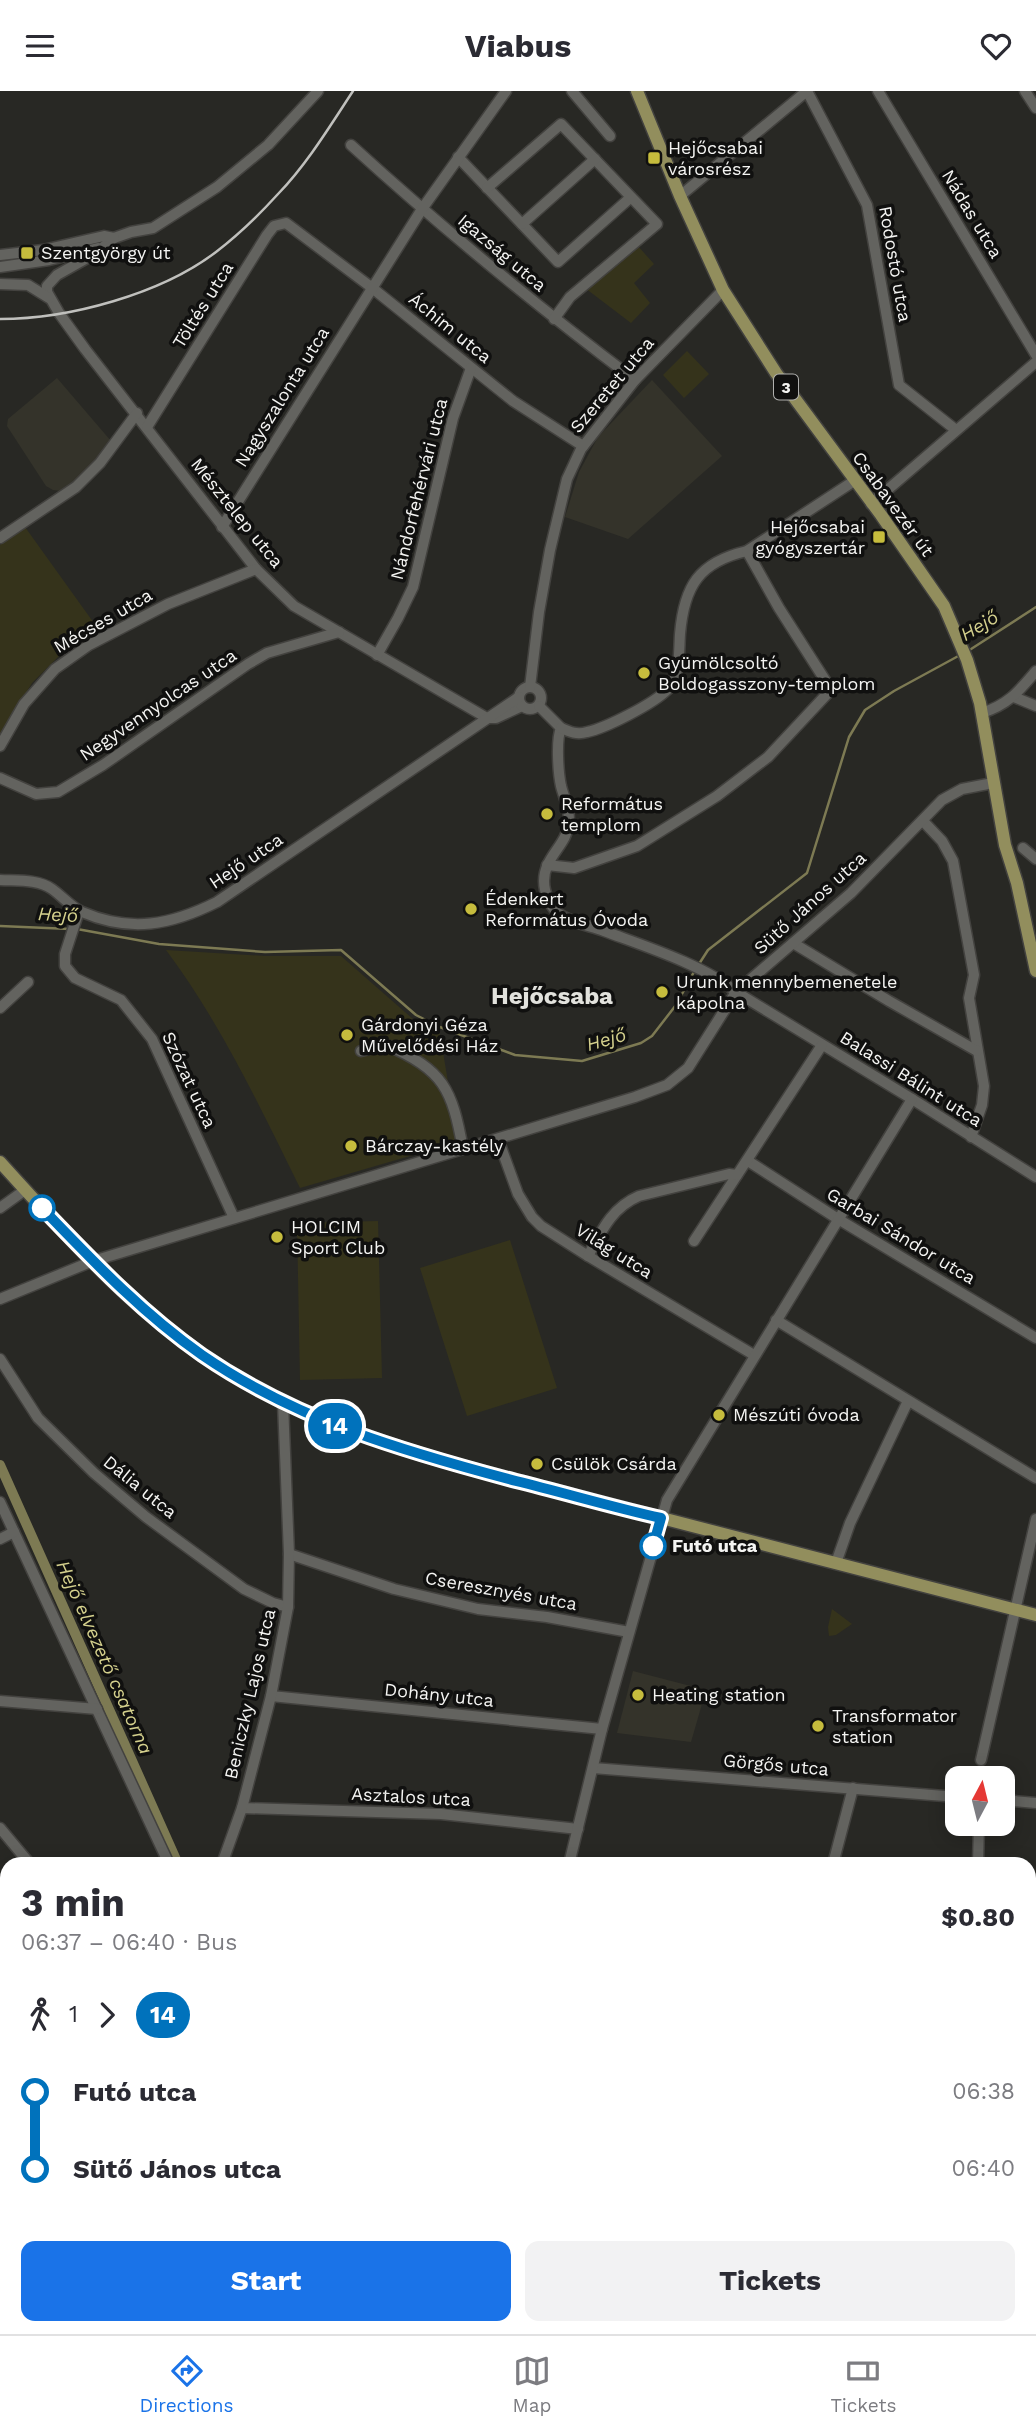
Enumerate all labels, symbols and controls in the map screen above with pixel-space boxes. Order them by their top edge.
icon: menu [21,27,59,65]
text: Viabus [465,27,571,65]
icon: heart [977,27,1015,65]
place label: Hejőcsabai városrész [668,137,763,179]
marker: Hejőcsabai városrész [646,150,662,166]
street label: Nádas utca [938,166,1007,262]
street label: Rodostó utca [875,204,916,324]
street label: Igazság utca [454,210,551,296]
place label: Szentgyörgy út [41,242,171,263]
marker: Szentgyörgy út [19,245,35,261]
street label: Töltés utca [168,258,237,352]
street label: Áchim utca [405,288,496,367]
street label: Nagyszalonta utca [230,323,333,471]
street label: Szeretet utca [565,332,658,437]
road number: 3 [774,375,798,399]
street label: Nándorfehérvári utca [386,396,451,582]
street label: Csabavezér út [848,447,939,561]
street label: Mésztelep utca [187,454,288,572]
place label: Hejőcsabai gyógyszertár [755,516,865,558]
marker: Hejőcsabai gyógyszertár [871,529,887,545]
street label: Mécses utca [50,584,156,657]
water label: Hejő [956,605,1003,646]
street label: Negyvennyolcas utca [75,644,240,765]
place label: Gyümölcsoltó Boldogasszony-templom [658,652,875,694]
marker: Gyümölcsoltó Boldogasszony-templom [636,665,652,681]
place label: Református templom [561,793,663,835]
marker: Református templom [539,806,555,822]
street label: Hejő utca [205,828,286,893]
street label: Sütő János utca [749,847,870,958]
place label: Édenkert Református Óvoda [485,888,648,930]
marker: Édenkert Református Óvoda [463,901,479,917]
water label: Hejő [37,902,80,927]
place label: Urunk mennybemenetele kápolna [676,971,897,1013]
district label: Hejőcsaba [491,982,613,1010]
marker: Urunk mennybemenetele kápolna [654,984,670,1000]
place label: Gárdonyi Géza Művelődési Ház [361,1014,498,1056]
water label: Hejő [583,1023,629,1056]
street label: Balassi Bálint utca [836,1026,986,1131]
marker: Gárdonyi Géza Művelődési Ház [339,1027,355,1043]
street label: Szózat utca [158,1028,221,1131]
place label: Bárczay-kastély [365,1135,504,1156]
marker: Bárczay-kastély [343,1138,359,1154]
street label: Garbai Sándor utca [823,1183,979,1288]
unlabelled marker [29,1195,55,1221]
place label: HOLCIM Sport Club [291,1216,385,1258]
street label: Világ utca [572,1219,657,1282]
marker: HOLCIM Sport Club [269,1229,285,1245]
line badge: 14 [304,1403,366,1449]
place label: Mészúti óvoda [733,1404,860,1425]
marker: Mészúti óvoda [711,1407,727,1423]
text: 14 [322,1412,348,1440]
street label: Dália utca [99,1451,181,1523]
place label: Csülök Csárda [551,1453,677,1474]
marker: Csülök Csárda [529,1456,545,1472]
marker: Futó utca [640,1533,666,1559]
place label: Futó utca [672,1535,758,1556]
water label: Hejő elvezető csatorna [51,1557,158,1758]
street label: Cseresznyés utca [423,1567,579,1614]
street label: Beniczky Lajos utca [220,1607,279,1781]
street label: Dohány utca [383,1678,495,1711]
place label: Heating station [652,1684,786,1705]
marker: Heating station [630,1687,646,1703]
place label: Transformator station [832,1705,957,1747]
marker: Transformator station [810,1718,826,1734]
street label: Görgős utca [723,1749,830,1780]
north arrow [945,1766,1015,1836]
map controls [945,1766,1015,1836]
street label: Asztalos utca [351,1783,471,1810]
text: 3 min [21,1881,125,1925]
text: $0.80 [941,1902,1015,1932]
text: 06:37 – 06:40 · Bus [21,1929,237,1956]
icon: walk [21,1996,59,2034]
icon: forward [88,1996,126,2034]
text: 1 [69,2001,78,2028]
text: 14 [150,2001,176,2029]
text: Futó utca [73,2077,196,2107]
text: 06:38 [952,2078,1015,2105]
text: Sütő János utca [73,2154,281,2184]
text: 06:40 [952,2155,1015,2182]
button: Start [21,2241,511,2321]
button: Tickets [525,2241,1015,2321]
tab: Directions [140,2352,233,2417]
tab: Map [513,2352,551,2417]
tab: Tickets [830,2352,896,2417]

